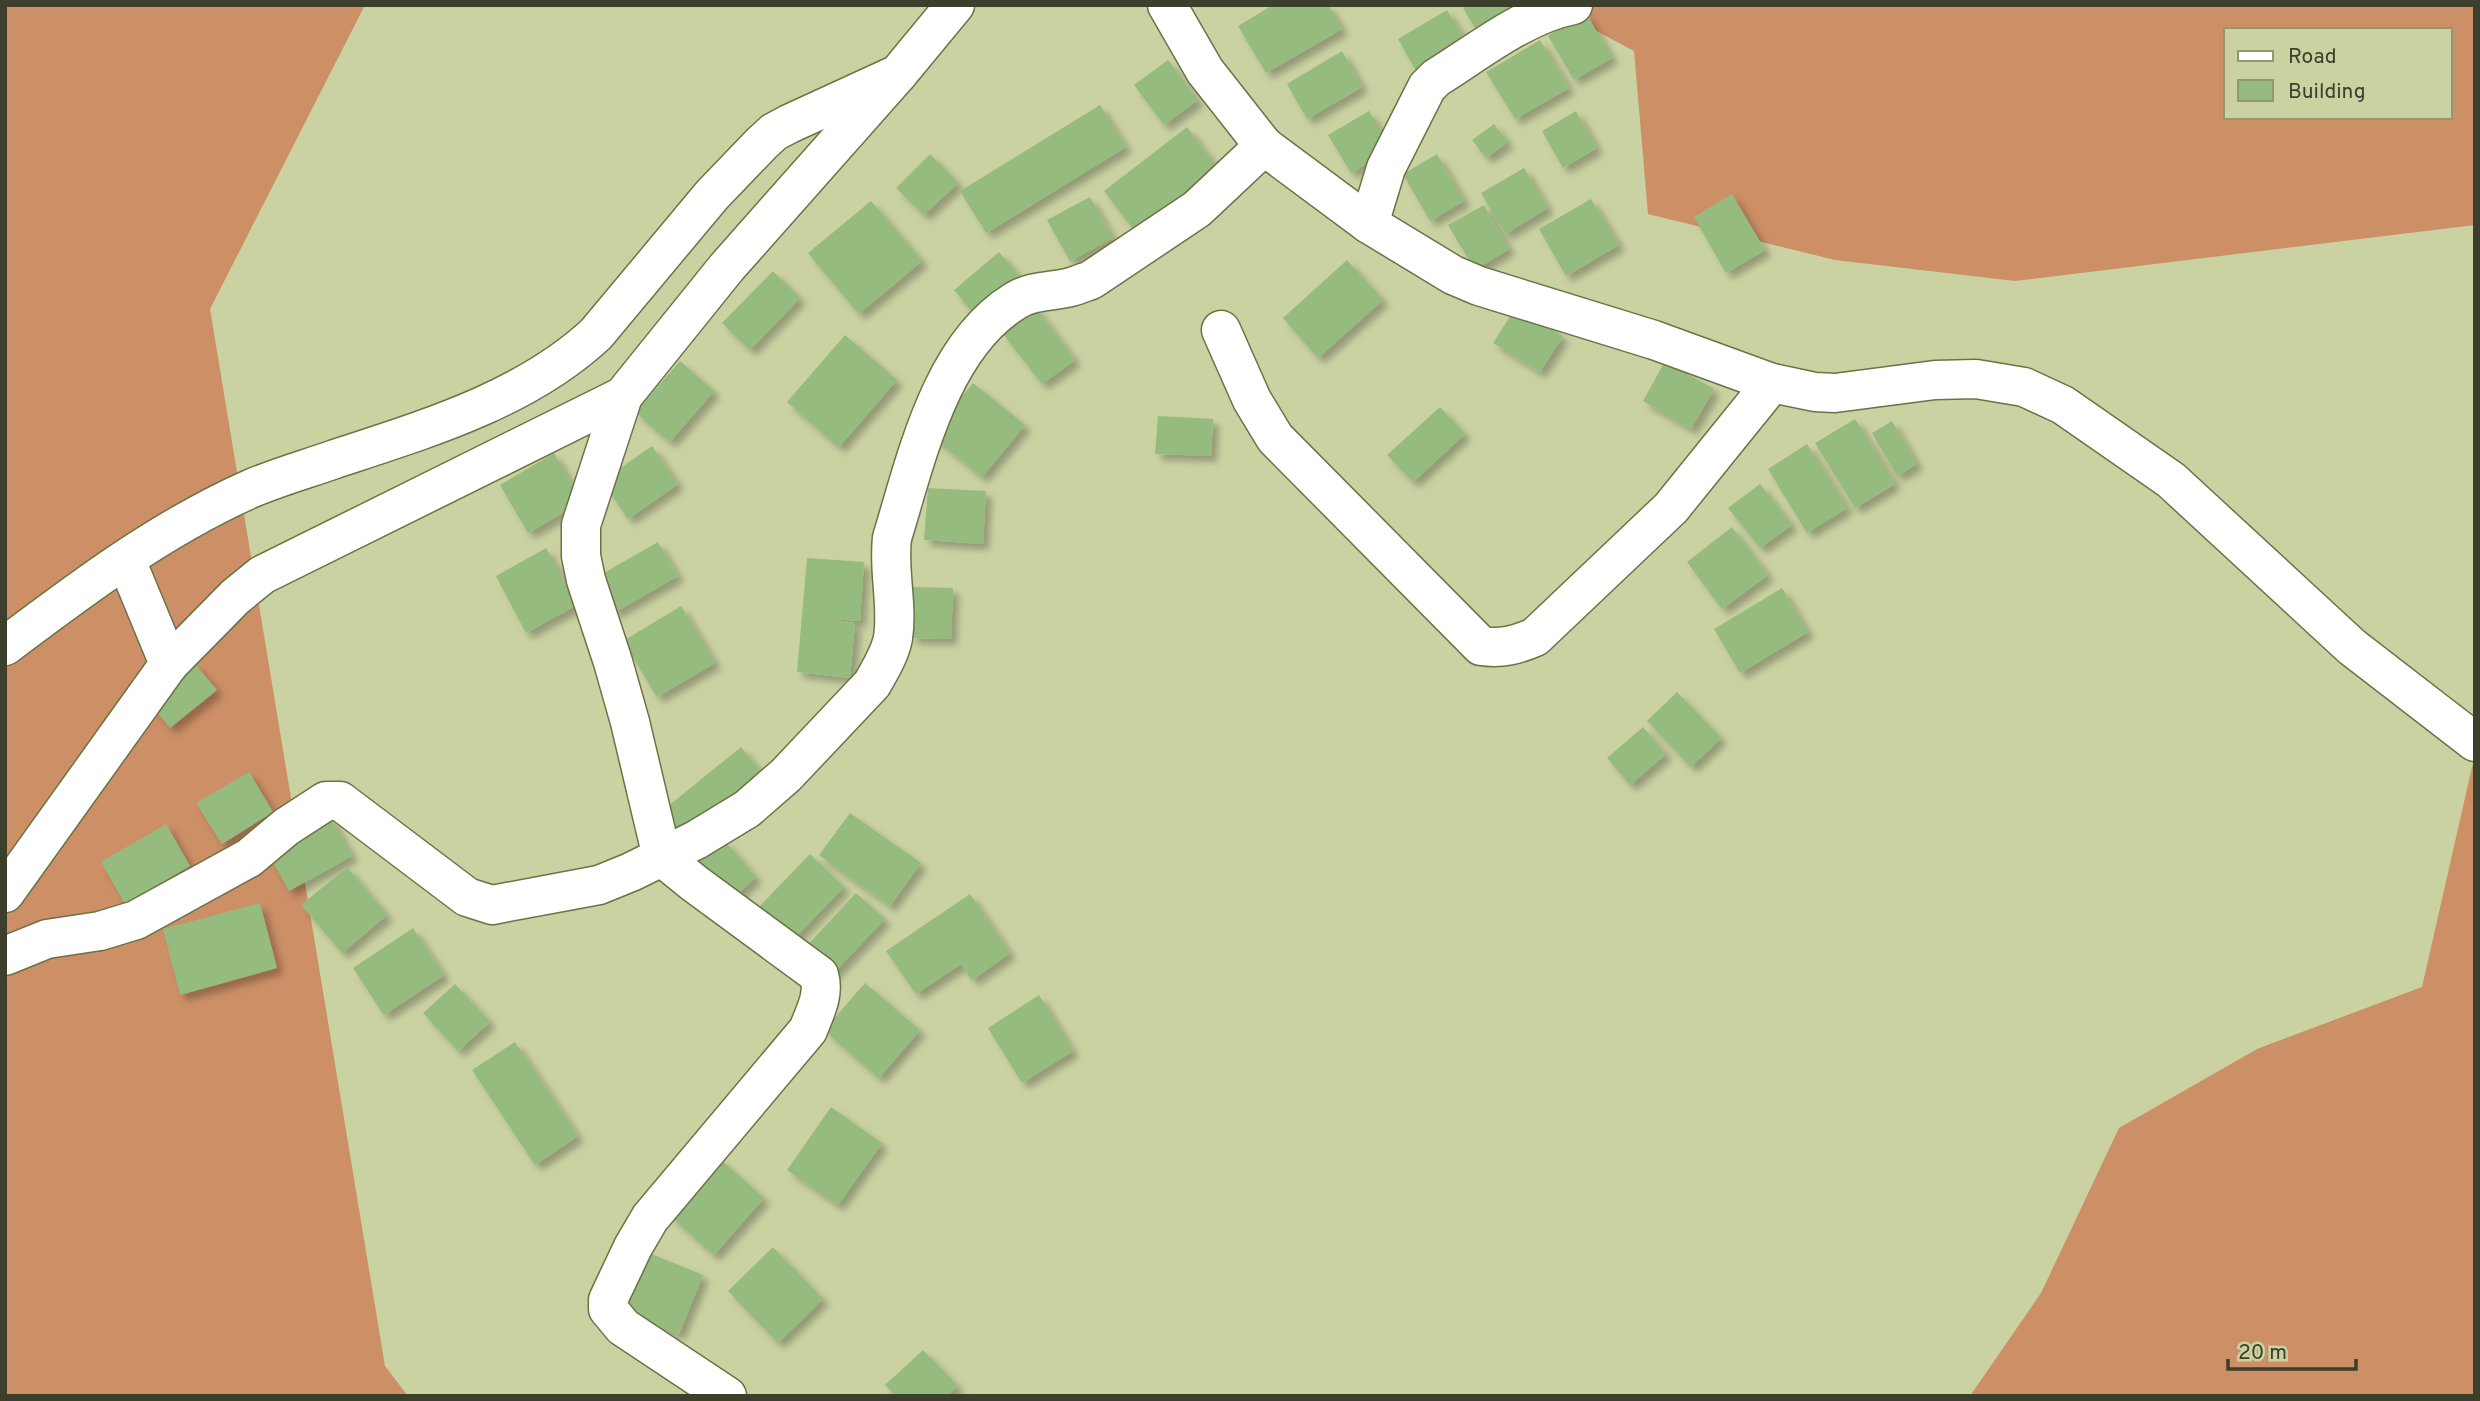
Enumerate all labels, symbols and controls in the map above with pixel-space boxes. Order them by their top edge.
legend [2224,28,2452,119]
text: Road [2288,44,2337,71]
text: Building [2288,79,2366,106]
scale bar [2228,1328,2356,1372]
text: 20 m [2238,1340,2287,1367]

